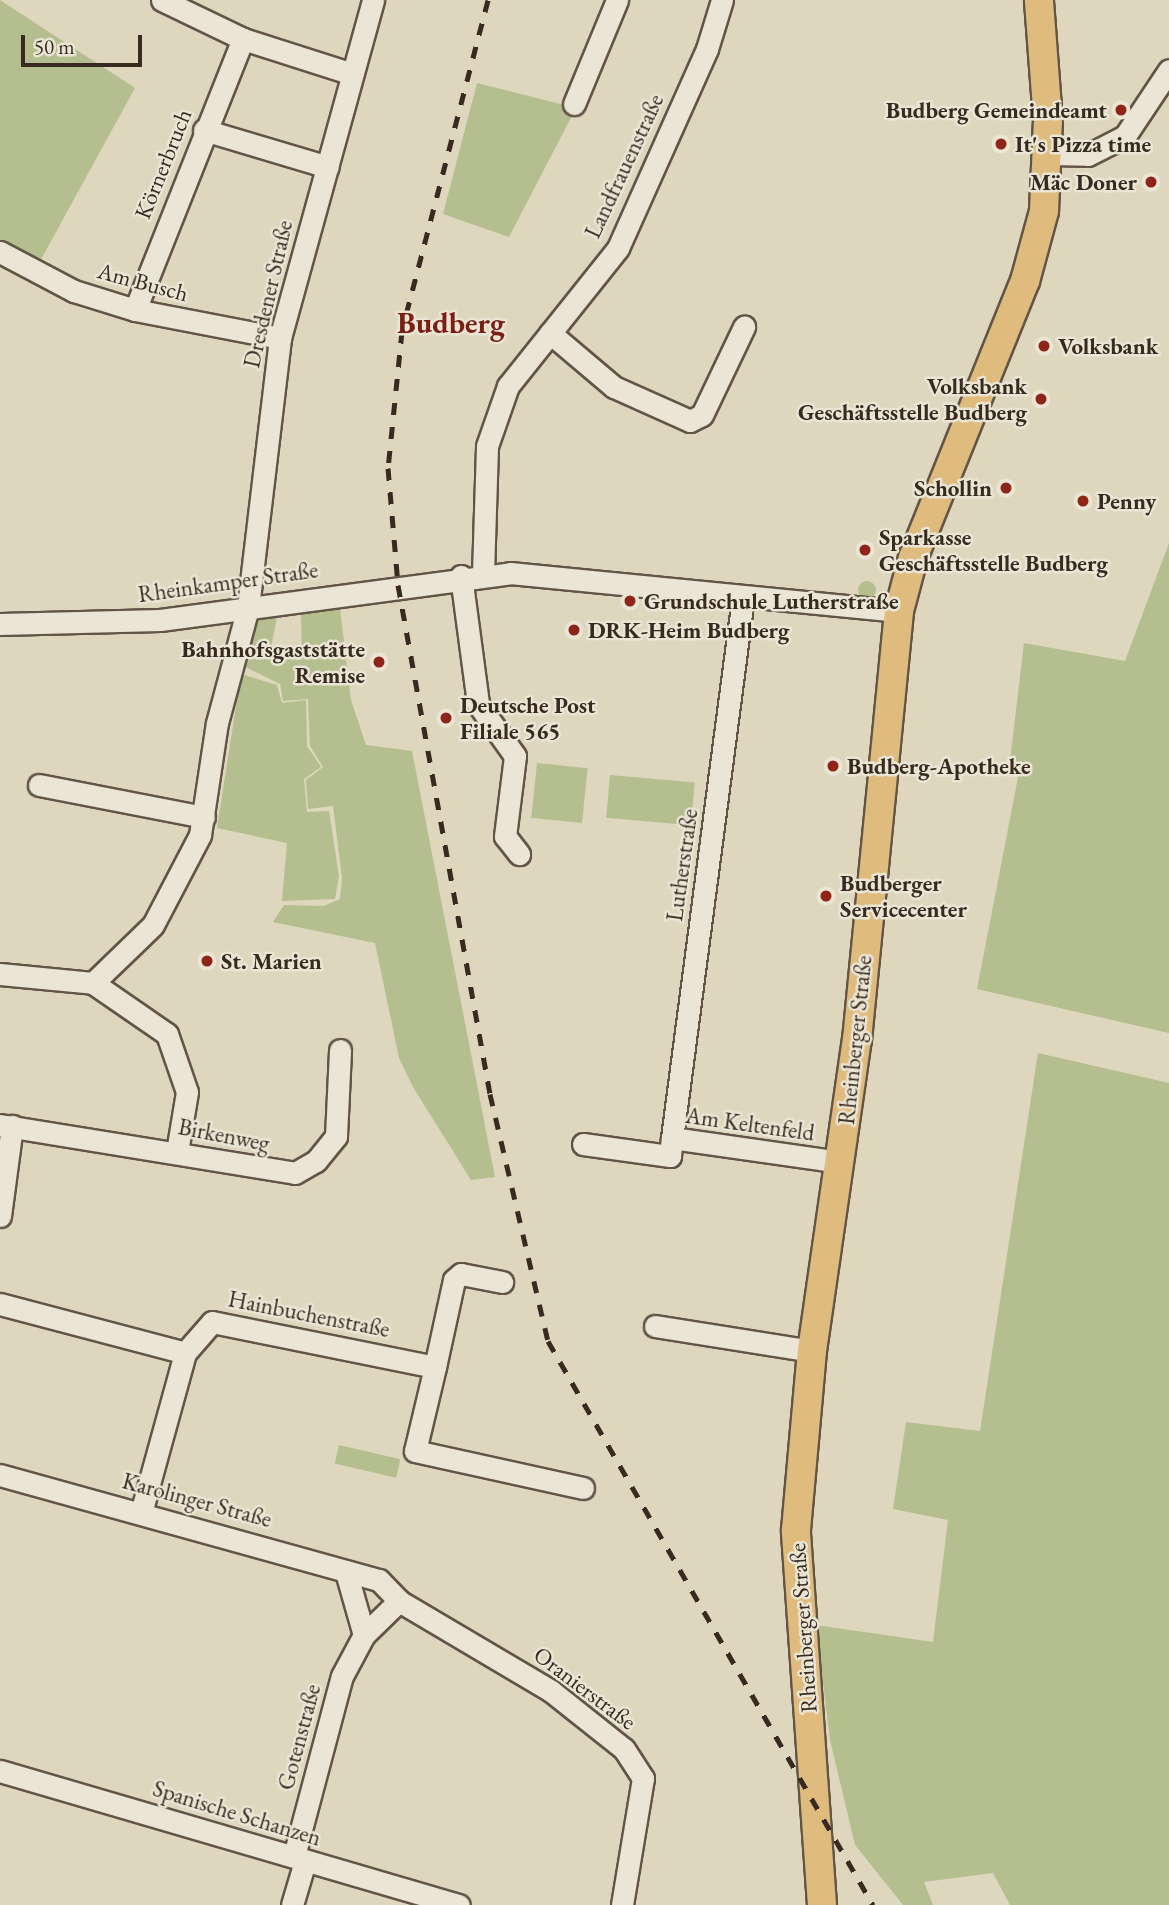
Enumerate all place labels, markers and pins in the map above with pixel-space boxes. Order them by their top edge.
place label: Budberg Gemeindeamt [886,96,1107,124]
marker: Budberg Gemeindeamt [1113,102,1129,118]
place label: It's Pizza time [1015,130,1151,158]
marker: It's Pizza time [993,136,1009,152]
place label: Mäc Doner [1030,168,1137,196]
marker: Mäc Doner [1143,174,1159,190]
place label: Volksbank [1058,332,1158,360]
marker: Volksbank [1036,338,1052,354]
place label: Volksbank Geschäftsstelle Budberg [798,372,1027,426]
marker: Volksbank Geschäftsstelle Budberg [1033,391,1049,407]
place label: Schollin [914,474,992,502]
marker: Schollin [998,480,1014,496]
place label: Penny [1097,487,1156,515]
marker: Penny [1075,493,1091,509]
place label: Sparkasse Geschäftsstelle Budberg [879,523,1108,577]
marker: Sparkasse Geschäftsstelle Budberg [857,542,873,558]
place label: Grundschule Lutherstraße [644,587,899,615]
marker: Grundschule Lutherstraße [622,593,638,609]
place label: DRK-Heim Budberg [588,616,790,644]
marker: DRK-Heim Budberg [566,622,582,638]
place label: Bahnhofsgaststätte Remise [181,635,365,689]
marker: Bahnhofsgaststätte Remise [371,654,387,670]
place label: Deutsche Post Filiale 565 [460,691,596,745]
marker: Deutsche Post Filiale 565 [438,710,454,726]
place label: Budberg-Apotheke [847,752,1031,780]
marker: Budberg-Apotheke [825,758,841,774]
place label: Budberger Servicecenter [840,869,967,923]
marker: Budberger Servicecenter [818,888,834,904]
place label: St. Marien [221,947,322,975]
marker: St. Marien [199,953,215,969]

